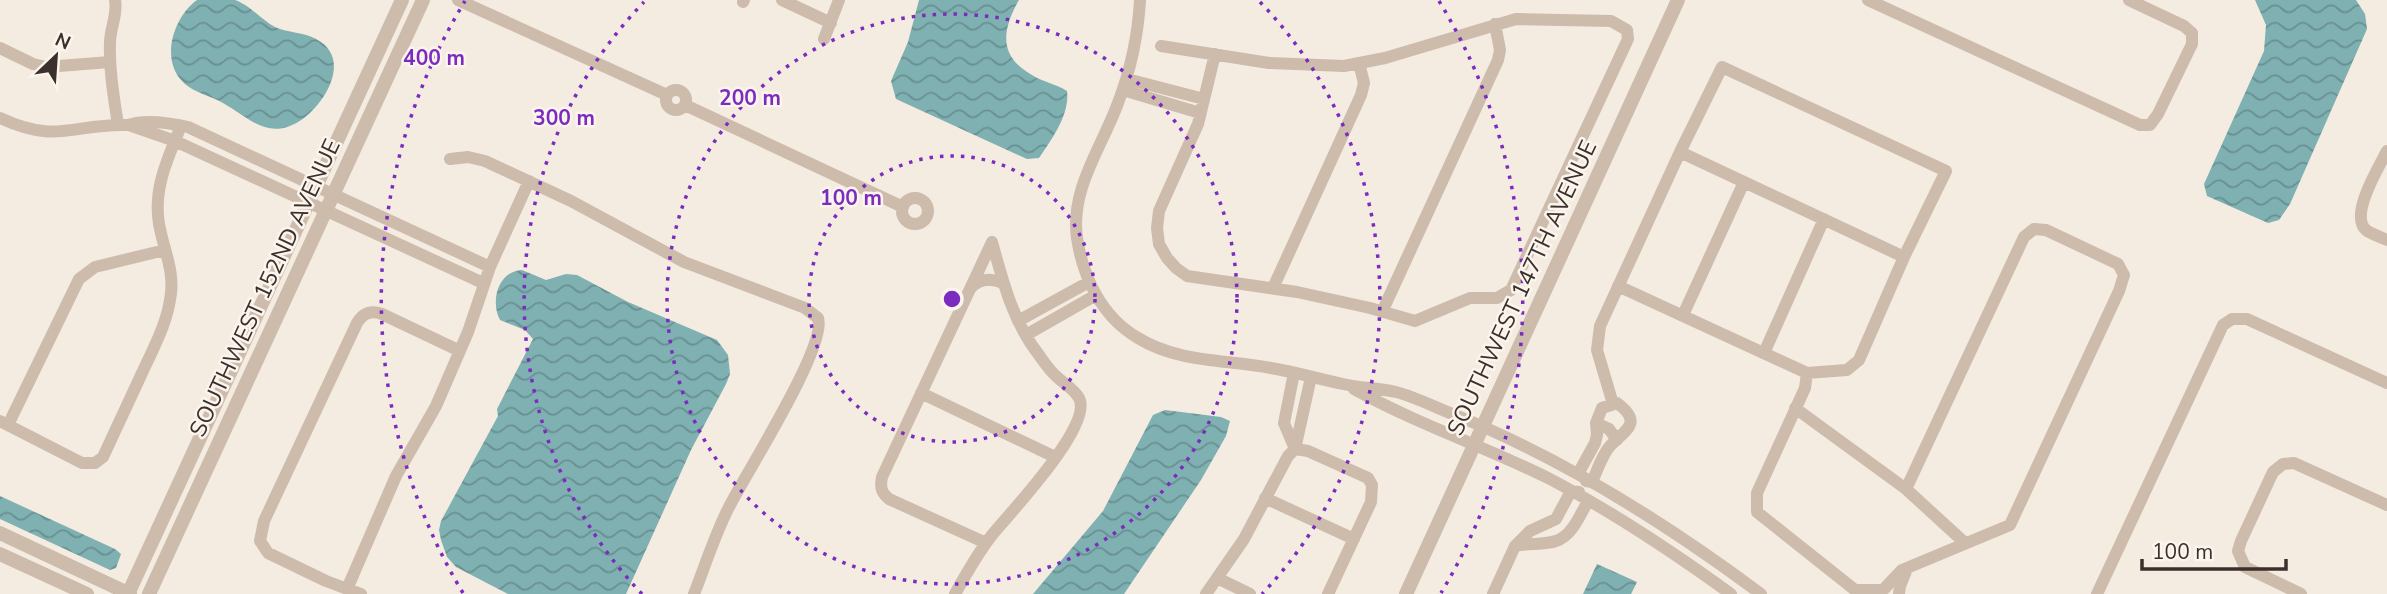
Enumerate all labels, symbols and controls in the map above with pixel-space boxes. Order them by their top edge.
north arrow [21,21,91,91]
text: N [51,27,75,56]
text: 400 m [403,44,465,72]
text: 200 m [719,84,781,112]
text: 300 m [533,104,595,132]
street label: SOUTHWEST 152ND AVENUE [182,134,348,442]
street label: SOUTHWEST 147TH AVENUE [1440,135,1604,441]
text: 100 m [820,184,882,212]
centre of rings [940,287,964,311]
scale bar [2142,528,2286,572]
text: 100 m [2152,538,2213,566]

